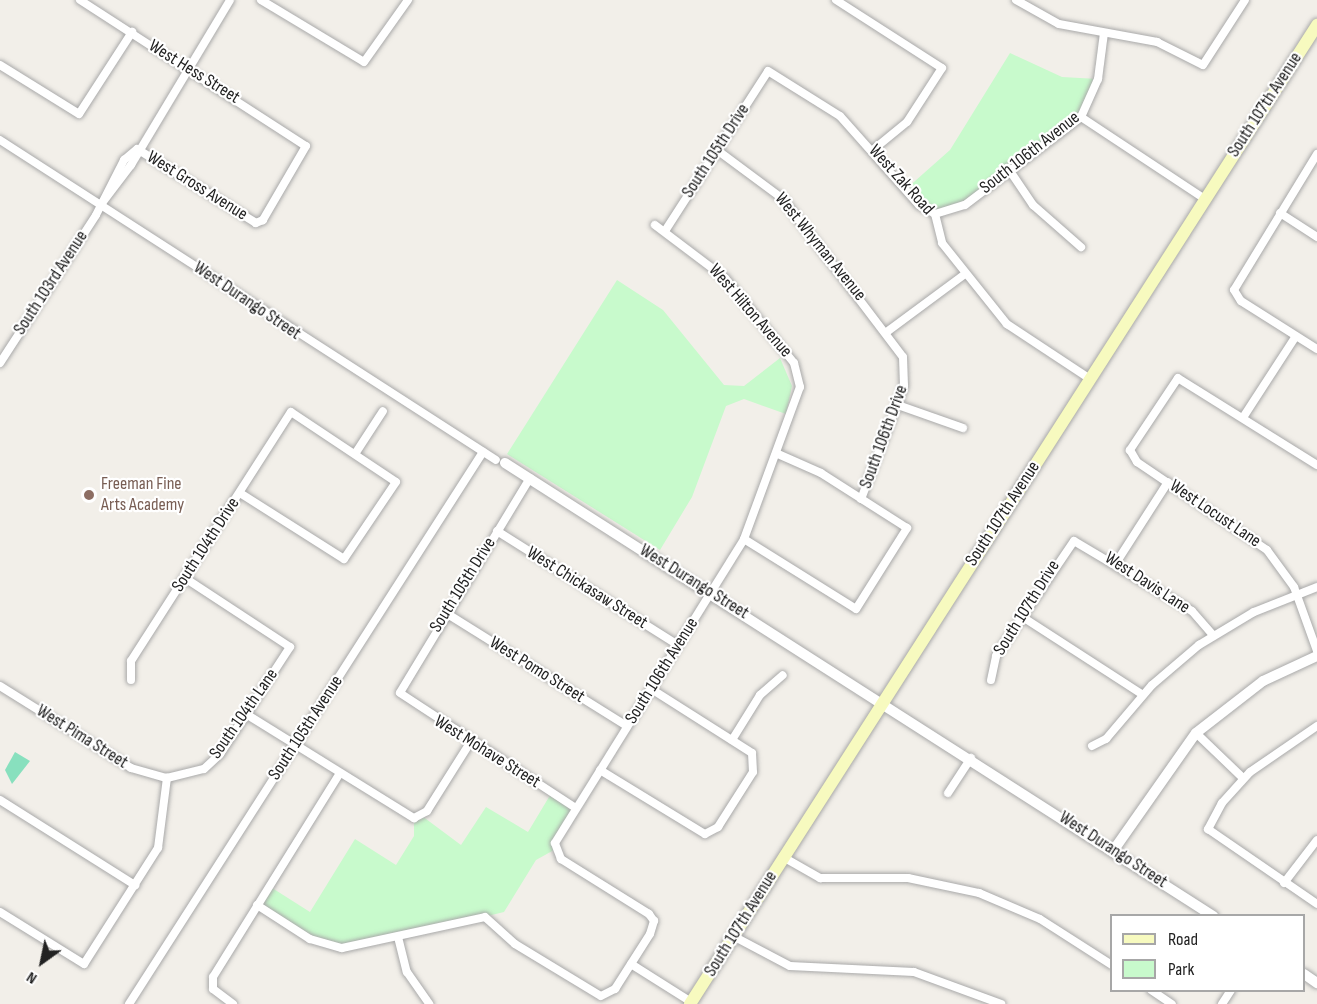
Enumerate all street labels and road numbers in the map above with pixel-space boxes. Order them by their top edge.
street label: West Hess Street [144,35,244,109]
street label: South 107th Avenue [1223,49,1307,161]
street label: South 105th Drive [678,100,754,202]
street label: South 106th Avenue [976,107,1084,199]
street label: West Zak Road [864,140,938,220]
street label: West Gross Avenue [143,147,251,225]
street label: West Whyman Avenue [770,189,870,305]
street label: South 103rd Avenue [9,227,93,339]
street label: West Durango Street [189,257,305,345]
street label: West Hilton Avenue [704,260,796,362]
street label: South 106th Drive [855,382,913,492]
street label: South 107th Avenue [961,458,1045,570]
street label: West Locust Lane [1165,476,1265,552]
street label: South 104th Drive [168,494,244,596]
street label: South 105th Drive [425,534,501,636]
street label: West Durango Street [635,540,753,624]
street label: West Chickasaw Street [523,542,651,634]
street label: West Davis Lane [1100,547,1194,619]
street label: South 107th Drive [989,557,1065,659]
street label: South 106th Avenue [621,614,703,728]
street label: West Pomo Street [485,632,589,708]
street label: South 104th Lane [205,665,283,763]
street label: South 105th Avenue [264,672,348,784]
street label: West Pima Street [32,700,132,774]
street label: West Mohave Street [430,711,544,793]
street label: West Durango Street [1055,807,1171,893]
street label: South 107th Avenue [700,867,782,981]

